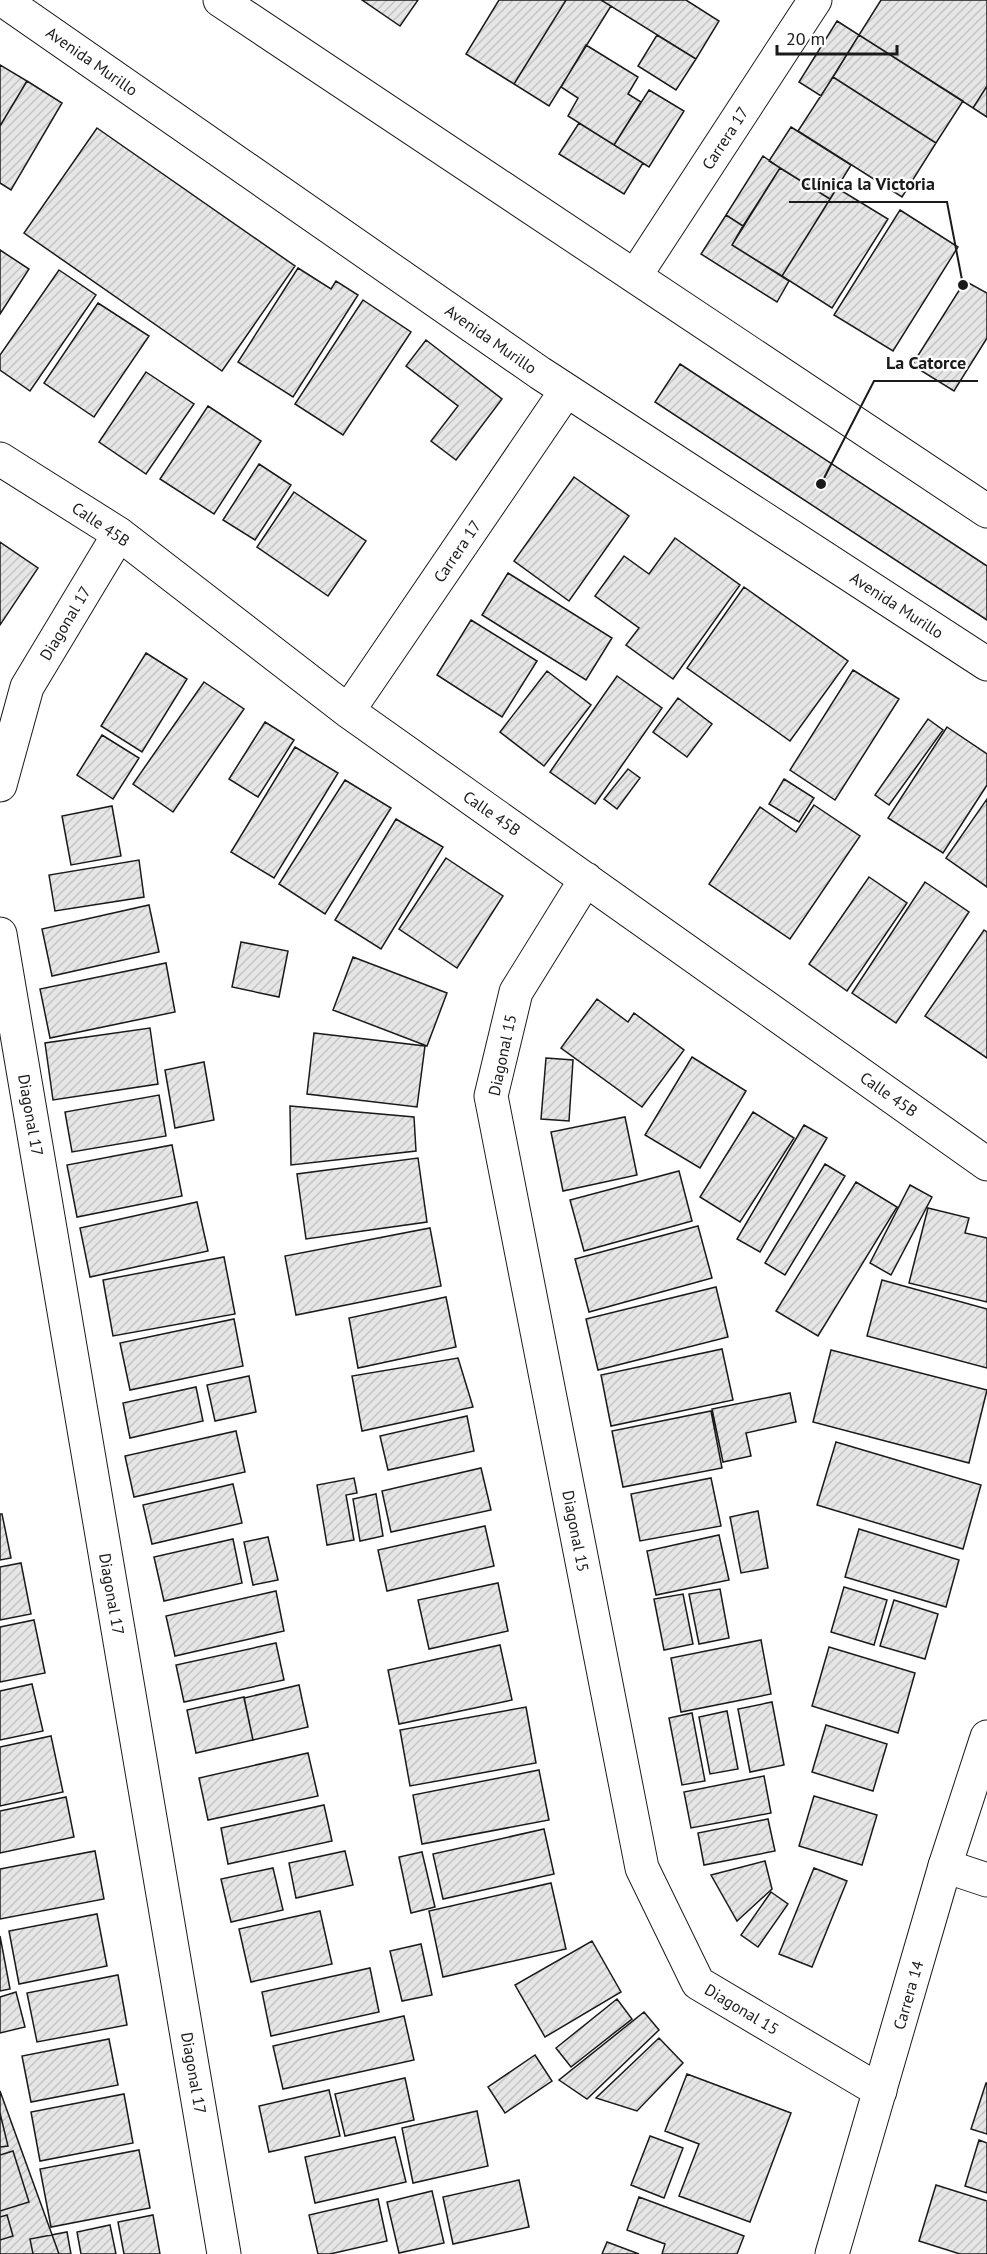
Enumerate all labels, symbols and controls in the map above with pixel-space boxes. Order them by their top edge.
scale bar [777,18,897,56]
street label: Avenida Murillo [42,22,142,100]
text: 20 m [786,27,825,50]
street label: Carrera 17 [697,103,753,173]
callout: Clínica la Victoria [789,166,947,202]
text: Clínica la Victoria [801,172,935,195]
street label: Avenida Murillo [441,300,541,378]
callout: La Catorce [874,345,978,381]
text: La Catorce [886,351,966,374]
street label: Calle 45B [68,497,134,551]
street label: Carrera 17 [429,516,485,586]
street label: Avenida Murillo [847,567,947,643]
street label: Diagonal 17 [35,582,95,664]
street label: Calle 45B [460,786,524,840]
street label: Diagonal 15 [484,1012,520,1098]
street label: Calle 45B [857,1067,921,1121]
street label: Diagonal 17 [14,1072,48,1158]
street label: Diagonal 15 [558,1488,594,1574]
street label: Diagonal 17 [95,1551,129,1637]
street label: Carrera 14 [889,1958,927,2032]
street label: Diagonal 15 [701,1979,783,2039]
street label: Diagonal 17 [177,2030,211,2116]

